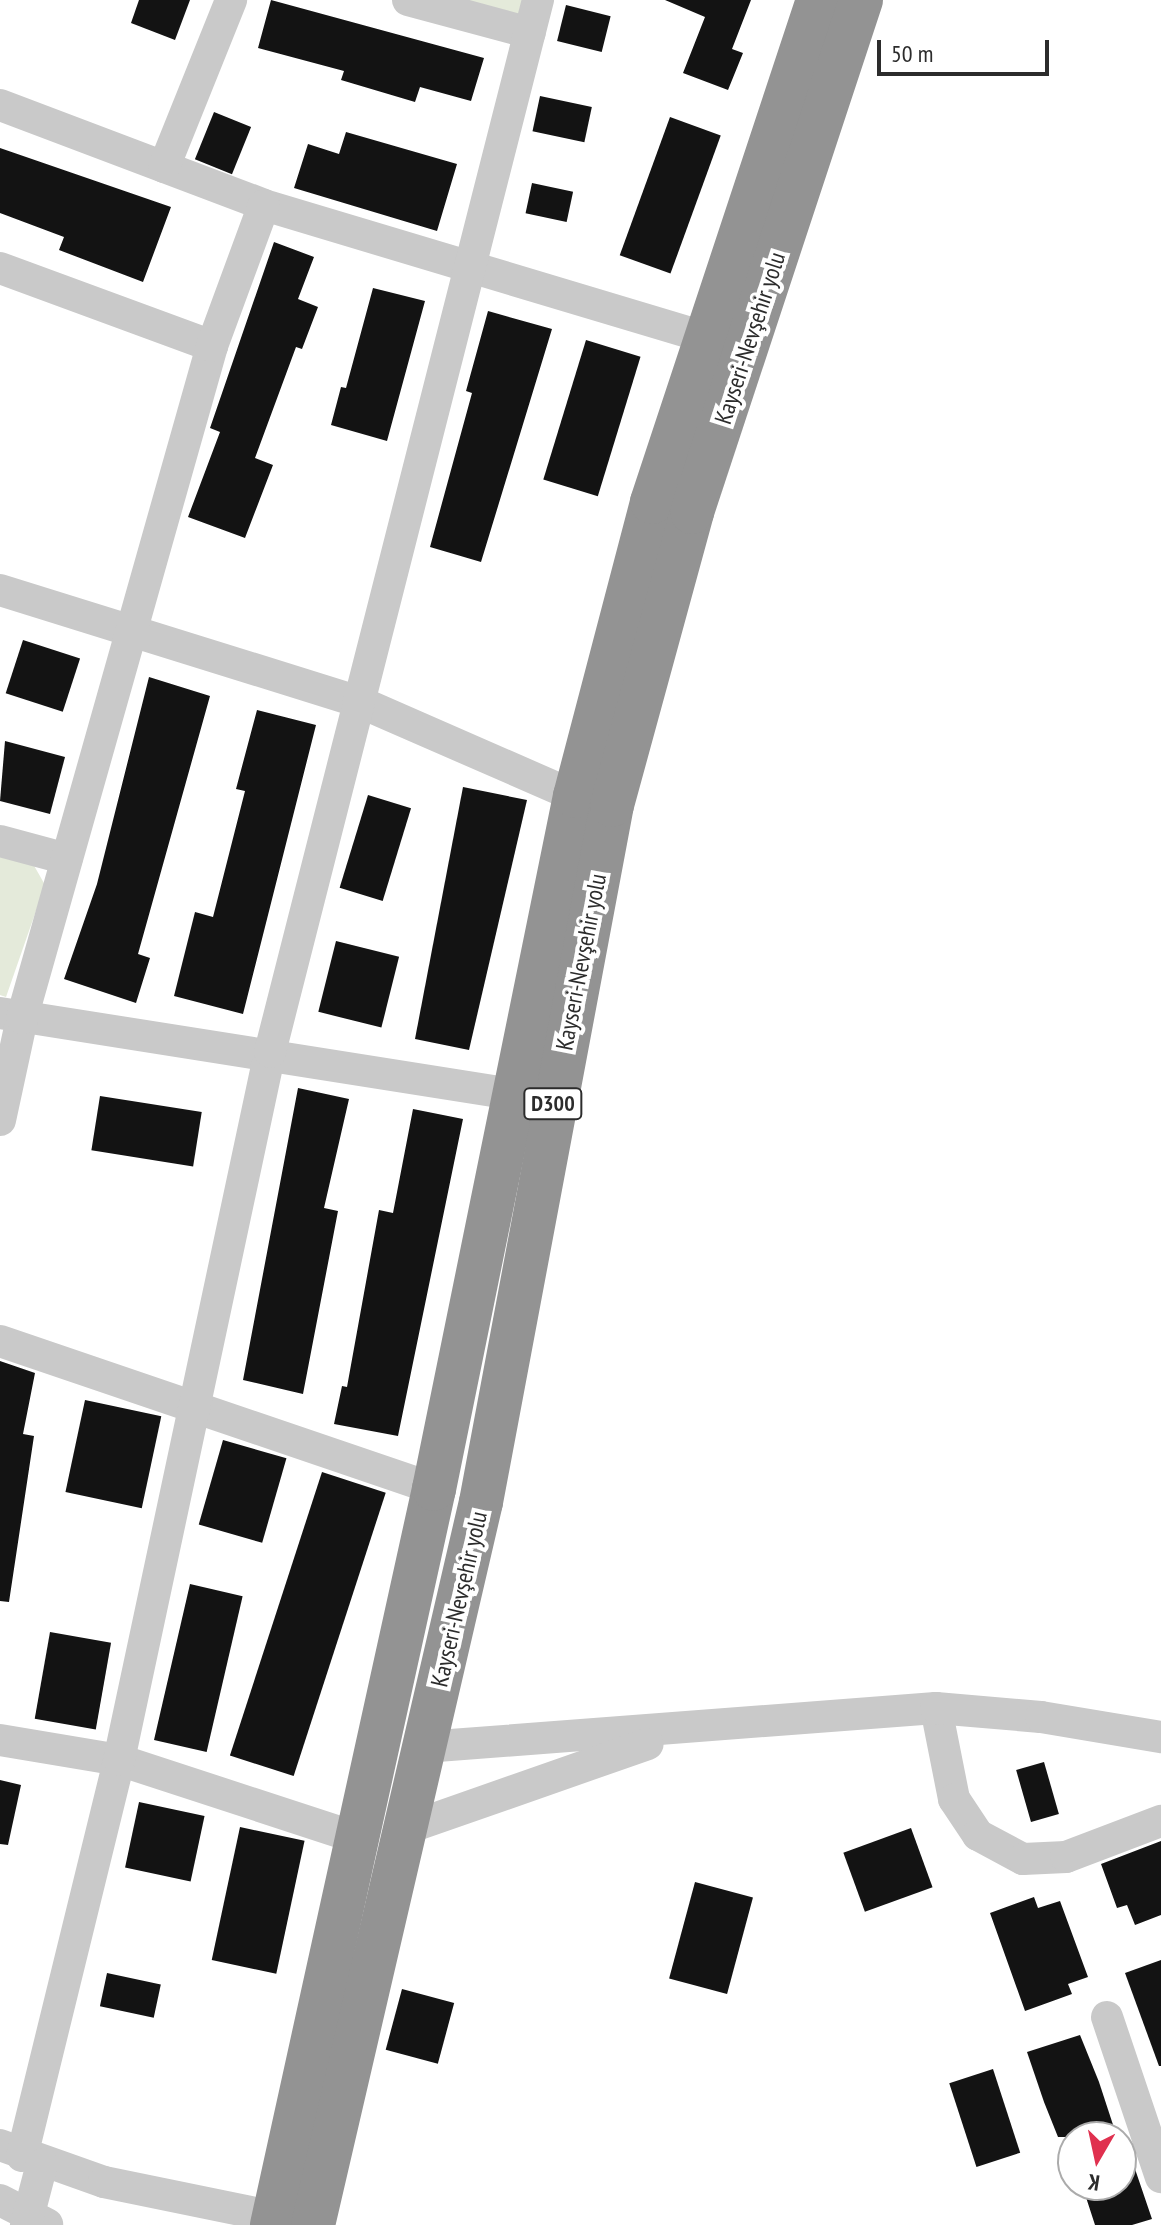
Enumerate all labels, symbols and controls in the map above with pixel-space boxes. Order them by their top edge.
scale bar [881,24,1053,74]
text: 50 m [891,38,933,69]
street label: Kayseri-Nevşehir yolu [709,248,791,428]
street label: Kayseri-Nevşehir yolu [550,871,612,1053]
road number: D300 [523,1086,583,1122]
street label: Kayseri-Nevşehir yolu [425,1508,493,1690]
north arrow [1057,2121,1137,2201]
text: K [1086,2168,1101,2197]

